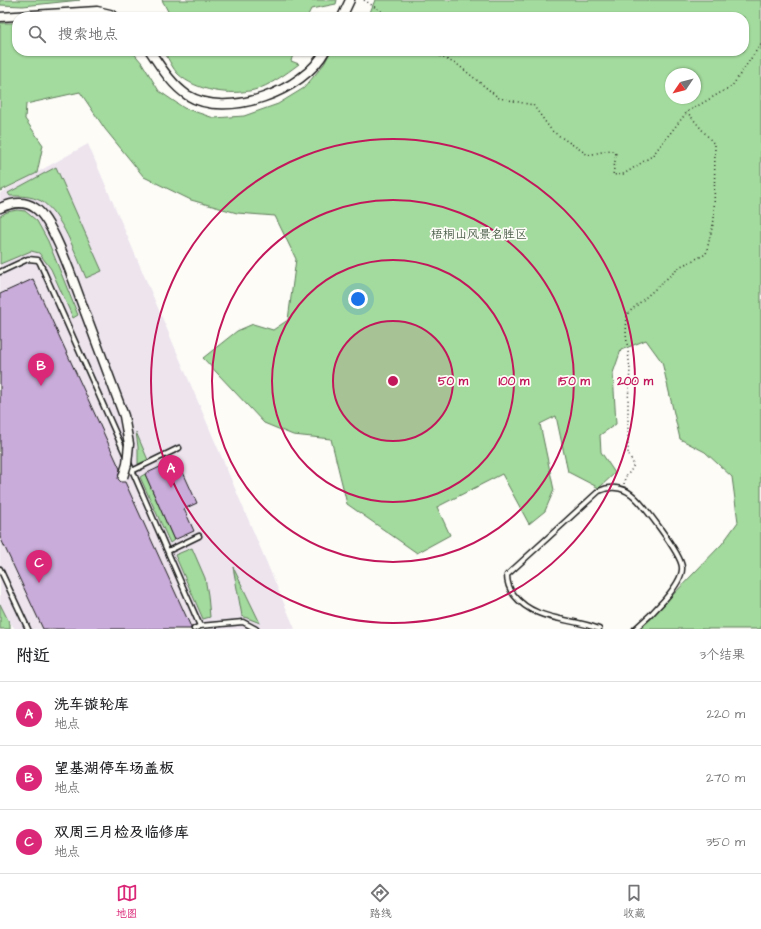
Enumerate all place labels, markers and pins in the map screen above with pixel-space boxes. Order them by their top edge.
pin: B [28,353,54,386]
centre of rings [386,374,400,388]
pin: A [158,455,184,488]
pin: C [26,550,52,583]

